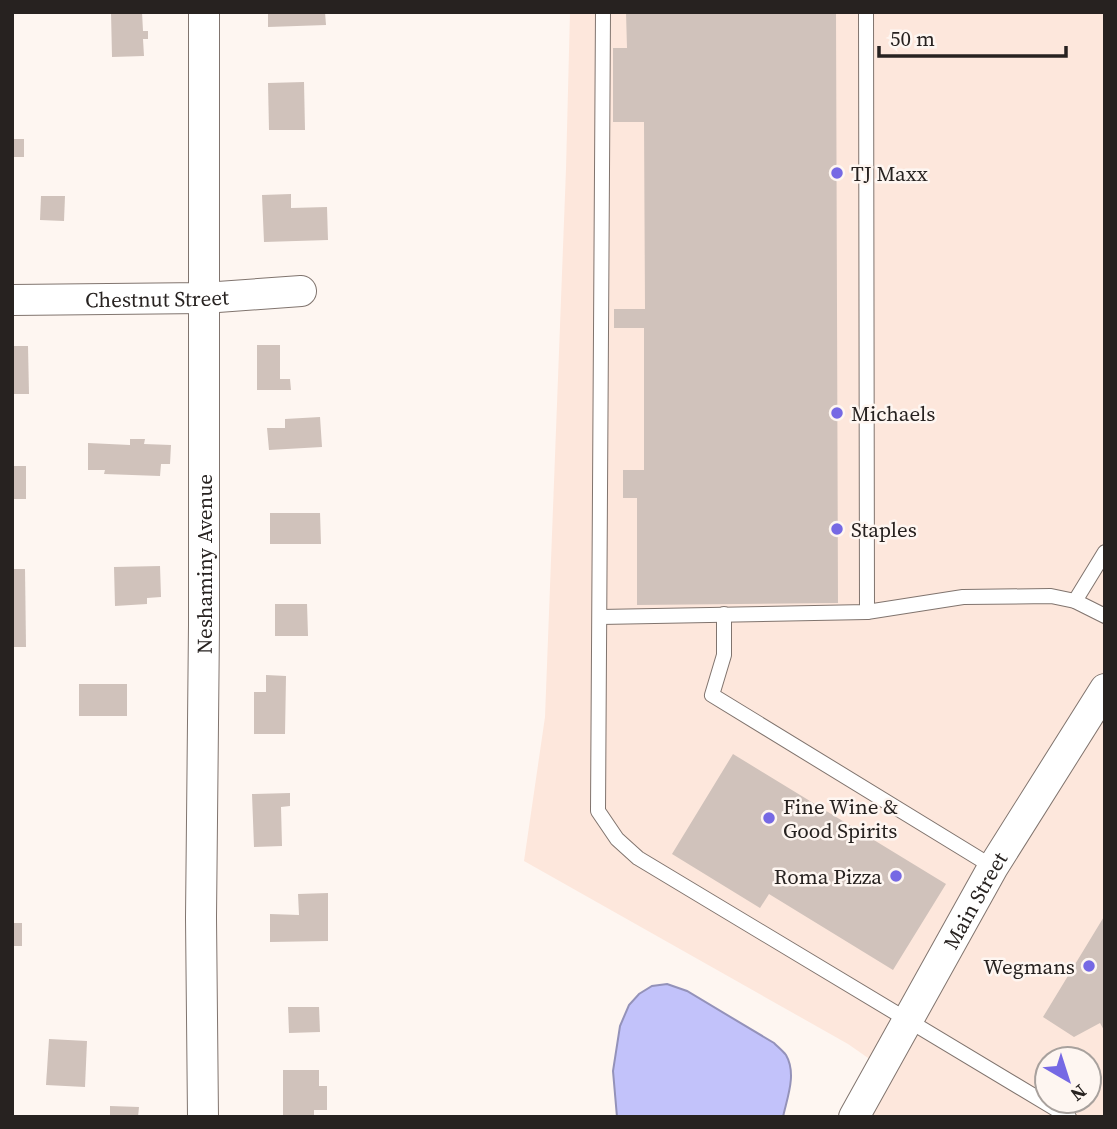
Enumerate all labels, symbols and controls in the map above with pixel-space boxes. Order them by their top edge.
scale bar [879,14,1066,58]
text: 50 m [890,24,935,53]
place label: TJ Maxx [851,159,928,188]
marker: TJ Maxx [829,165,845,181]
street label: Chestnut Street [85,282,230,314]
place label: Michaels [851,399,935,428]
marker: Michaels [829,405,845,421]
street label: Neshaminy Avenue [189,474,219,654]
place label: Staples [851,515,917,544]
marker: Staples [829,521,845,537]
place label: Fine Wine & Good Spirits [783,792,898,845]
marker: Fine Wine & Good Spirits [761,810,777,826]
street label: Main Street [936,846,1014,954]
place label: Roma Pizza [774,862,882,891]
marker: Roma Pizza [888,868,904,884]
place label: Wegmans [983,952,1075,981]
marker: Wegmans [1081,958,1097,974]
north arrow [1033,1045,1103,1115]
text: N [1065,1079,1092,1108]

